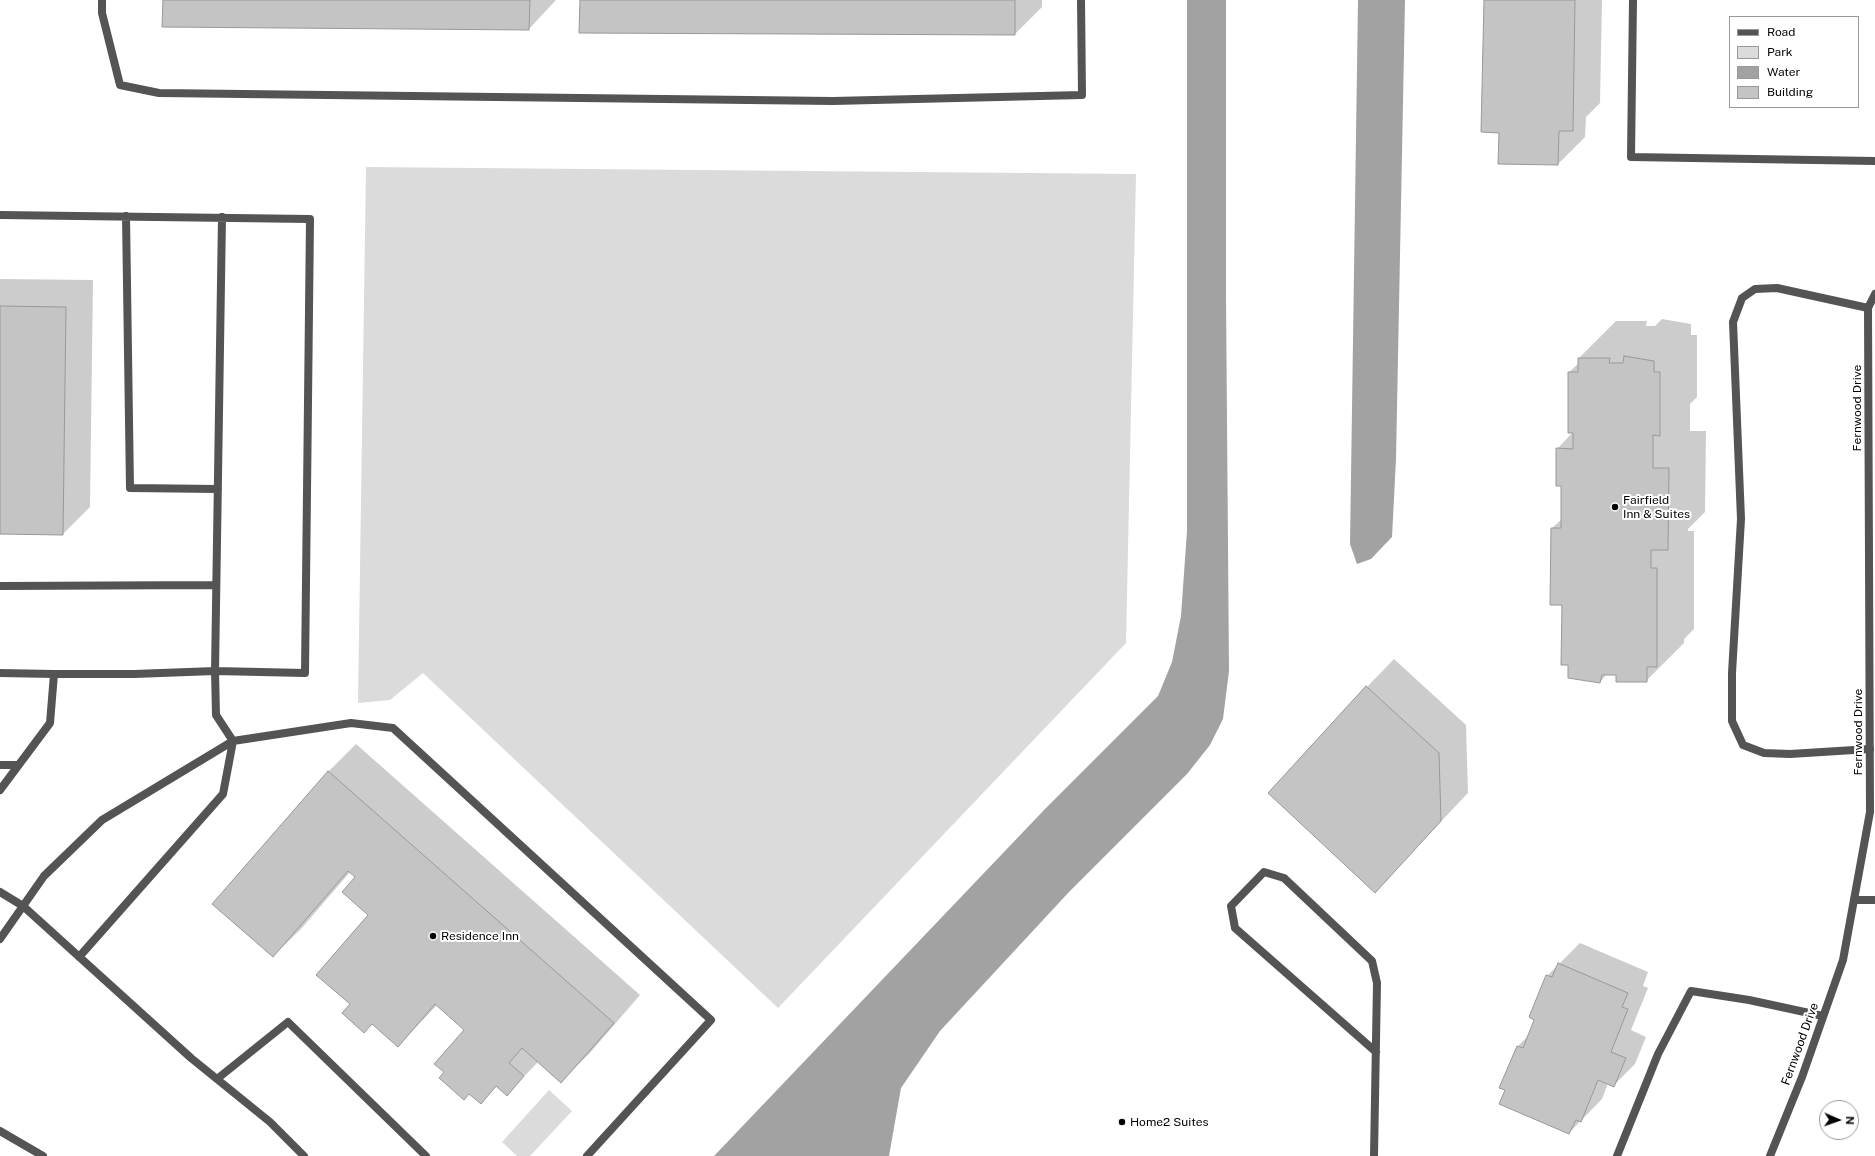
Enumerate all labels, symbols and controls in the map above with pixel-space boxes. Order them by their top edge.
legend [1729,16,1859,108]
text: Road [1767,25,1795,39]
text: Park [1767,45,1793,59]
text: Water [1767,65,1800,79]
text: Building [1767,85,1813,99]
street label: Fernwood Drive [1850,365,1864,451]
place label: Fairfield Inn & Suites [1623,493,1690,521]
marker: Fairfield Inn & Suites [1610,502,1620,512]
street label: Fernwood Drive [1851,689,1865,775]
place label: Residence Inn [441,929,519,943]
marker: Residence Inn [428,931,438,941]
street label: Fernwood Drive [1778,1001,1822,1087]
north arrow [1819,1100,1859,1140]
place label: Home2 Suites [1130,1115,1209,1129]
text: N [1844,1116,1856,1125]
marker: Home2 Suites [1117,1117,1127,1127]

